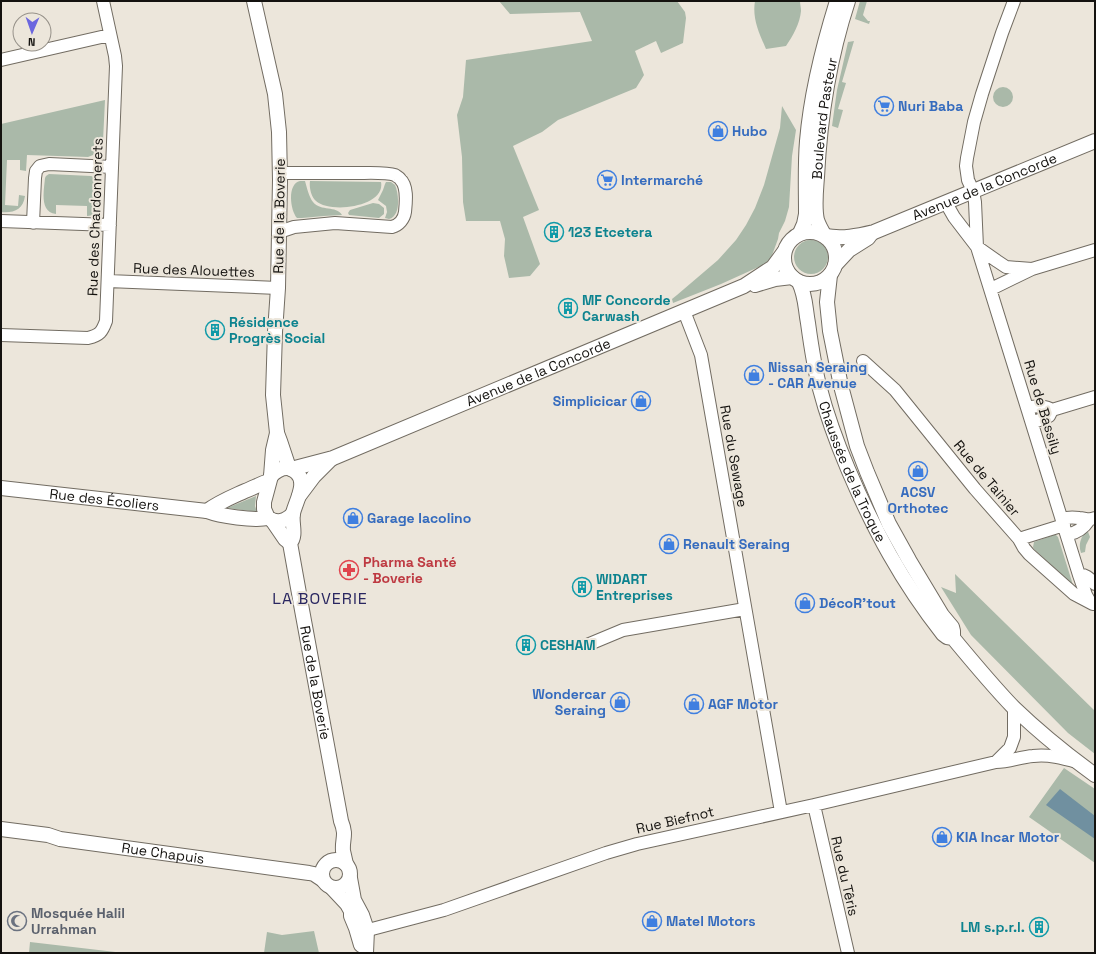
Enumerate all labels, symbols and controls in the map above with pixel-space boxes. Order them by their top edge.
north arrow [12,12,52,52]
text: N [28,35,36,49]
street label: Boulevard Pasteur [808,56,841,180]
supermarket icon: Nuri Baba [873,95,895,117]
place label: Nuri Baba [898,97,963,115]
shop icon: Hubo [707,120,729,142]
place label: Hubo [732,122,767,140]
street label: Rue des Chardonnerets [83,138,107,296]
street label: Avenue de la Concorde [909,149,1059,224]
street label: Rue de la Boverie [269,158,289,274]
supermarket icon: Intermarché [596,169,618,191]
place label: Intermarché [621,171,703,189]
building icon: 123 Etcetera [543,221,565,243]
place label: 123 Etcetera [568,223,652,241]
street label: Rue des Alouettes [133,259,255,281]
place label: MF Concorde Carwash [582,291,671,325]
building icon: MF Concorde Carwash [557,297,579,319]
place label: Résidence Progrès Social [229,313,325,347]
building icon: Résidence Progrès Social [204,319,226,341]
street label: Avenue de la Concorde [463,334,613,410]
place label: Nissan Seraing - CAR Avenue [768,358,867,392]
street label: Rue de Bassily [1020,358,1066,456]
shop icon: Nissan Seraing - CAR Avenue [743,364,765,386]
shop icon: Simplicicar [630,390,652,412]
place label: Simplicicar [553,392,627,410]
street label: Chaussée de la Troque [815,399,890,545]
street label: Rue du Sewage [716,404,752,508]
street label: Rue de Tainier [950,436,1024,520]
shop icon: ACSV Orthotec [907,460,929,482]
place label: ACSV Orthotec [888,483,948,517]
street label: Rue des Écoliers [49,484,160,515]
shop icon: Garage Iacolino [342,507,364,529]
place label: Garage Iacolino [367,509,471,527]
shop icon: Renault Seraing [658,533,680,555]
place label: Renault Seraing [683,535,790,553]
place label: Pharma Santé - Boverie [363,553,457,587]
pharmacy icon: Pharma Santé - Boverie [338,559,360,581]
place label: WIDART Entreprises [596,570,673,604]
building icon: WIDART Entreprises [571,576,593,598]
district label: LA BOVERIE [272,588,368,609]
shop icon: DécoR'tout [794,592,816,614]
place label: DécoR'tout [819,594,896,612]
street label: Rue de la Boverie [296,624,335,741]
building icon: CESHAM [515,634,537,656]
place label: CESHAM [540,636,596,654]
place label: Wondercar Seraing [532,685,606,719]
shop icon: Wondercar Seraing [609,691,631,713]
shop icon: AGF Motor [683,693,705,715]
place label: AGF Motor [708,695,778,713]
street label: Rue Biefnot [634,802,716,838]
shop icon: KIA Incar Motor [931,826,953,848]
place label: KIA Incar Motor [956,828,1060,846]
street label: Rue du Têris [827,834,863,918]
street label: Rue Chapuis [120,839,206,868]
place label: Mosquée Halil Urrahman [31,904,125,938]
mosque icon: Mosquée Halil Urrahman [6,910,28,932]
shop icon: Matel Motors [641,910,663,932]
place label: Matel Motors [666,912,756,930]
building icon: LM s.p.r.l. [1028,916,1050,938]
place label: LM s.p.r.l. [960,918,1025,936]

